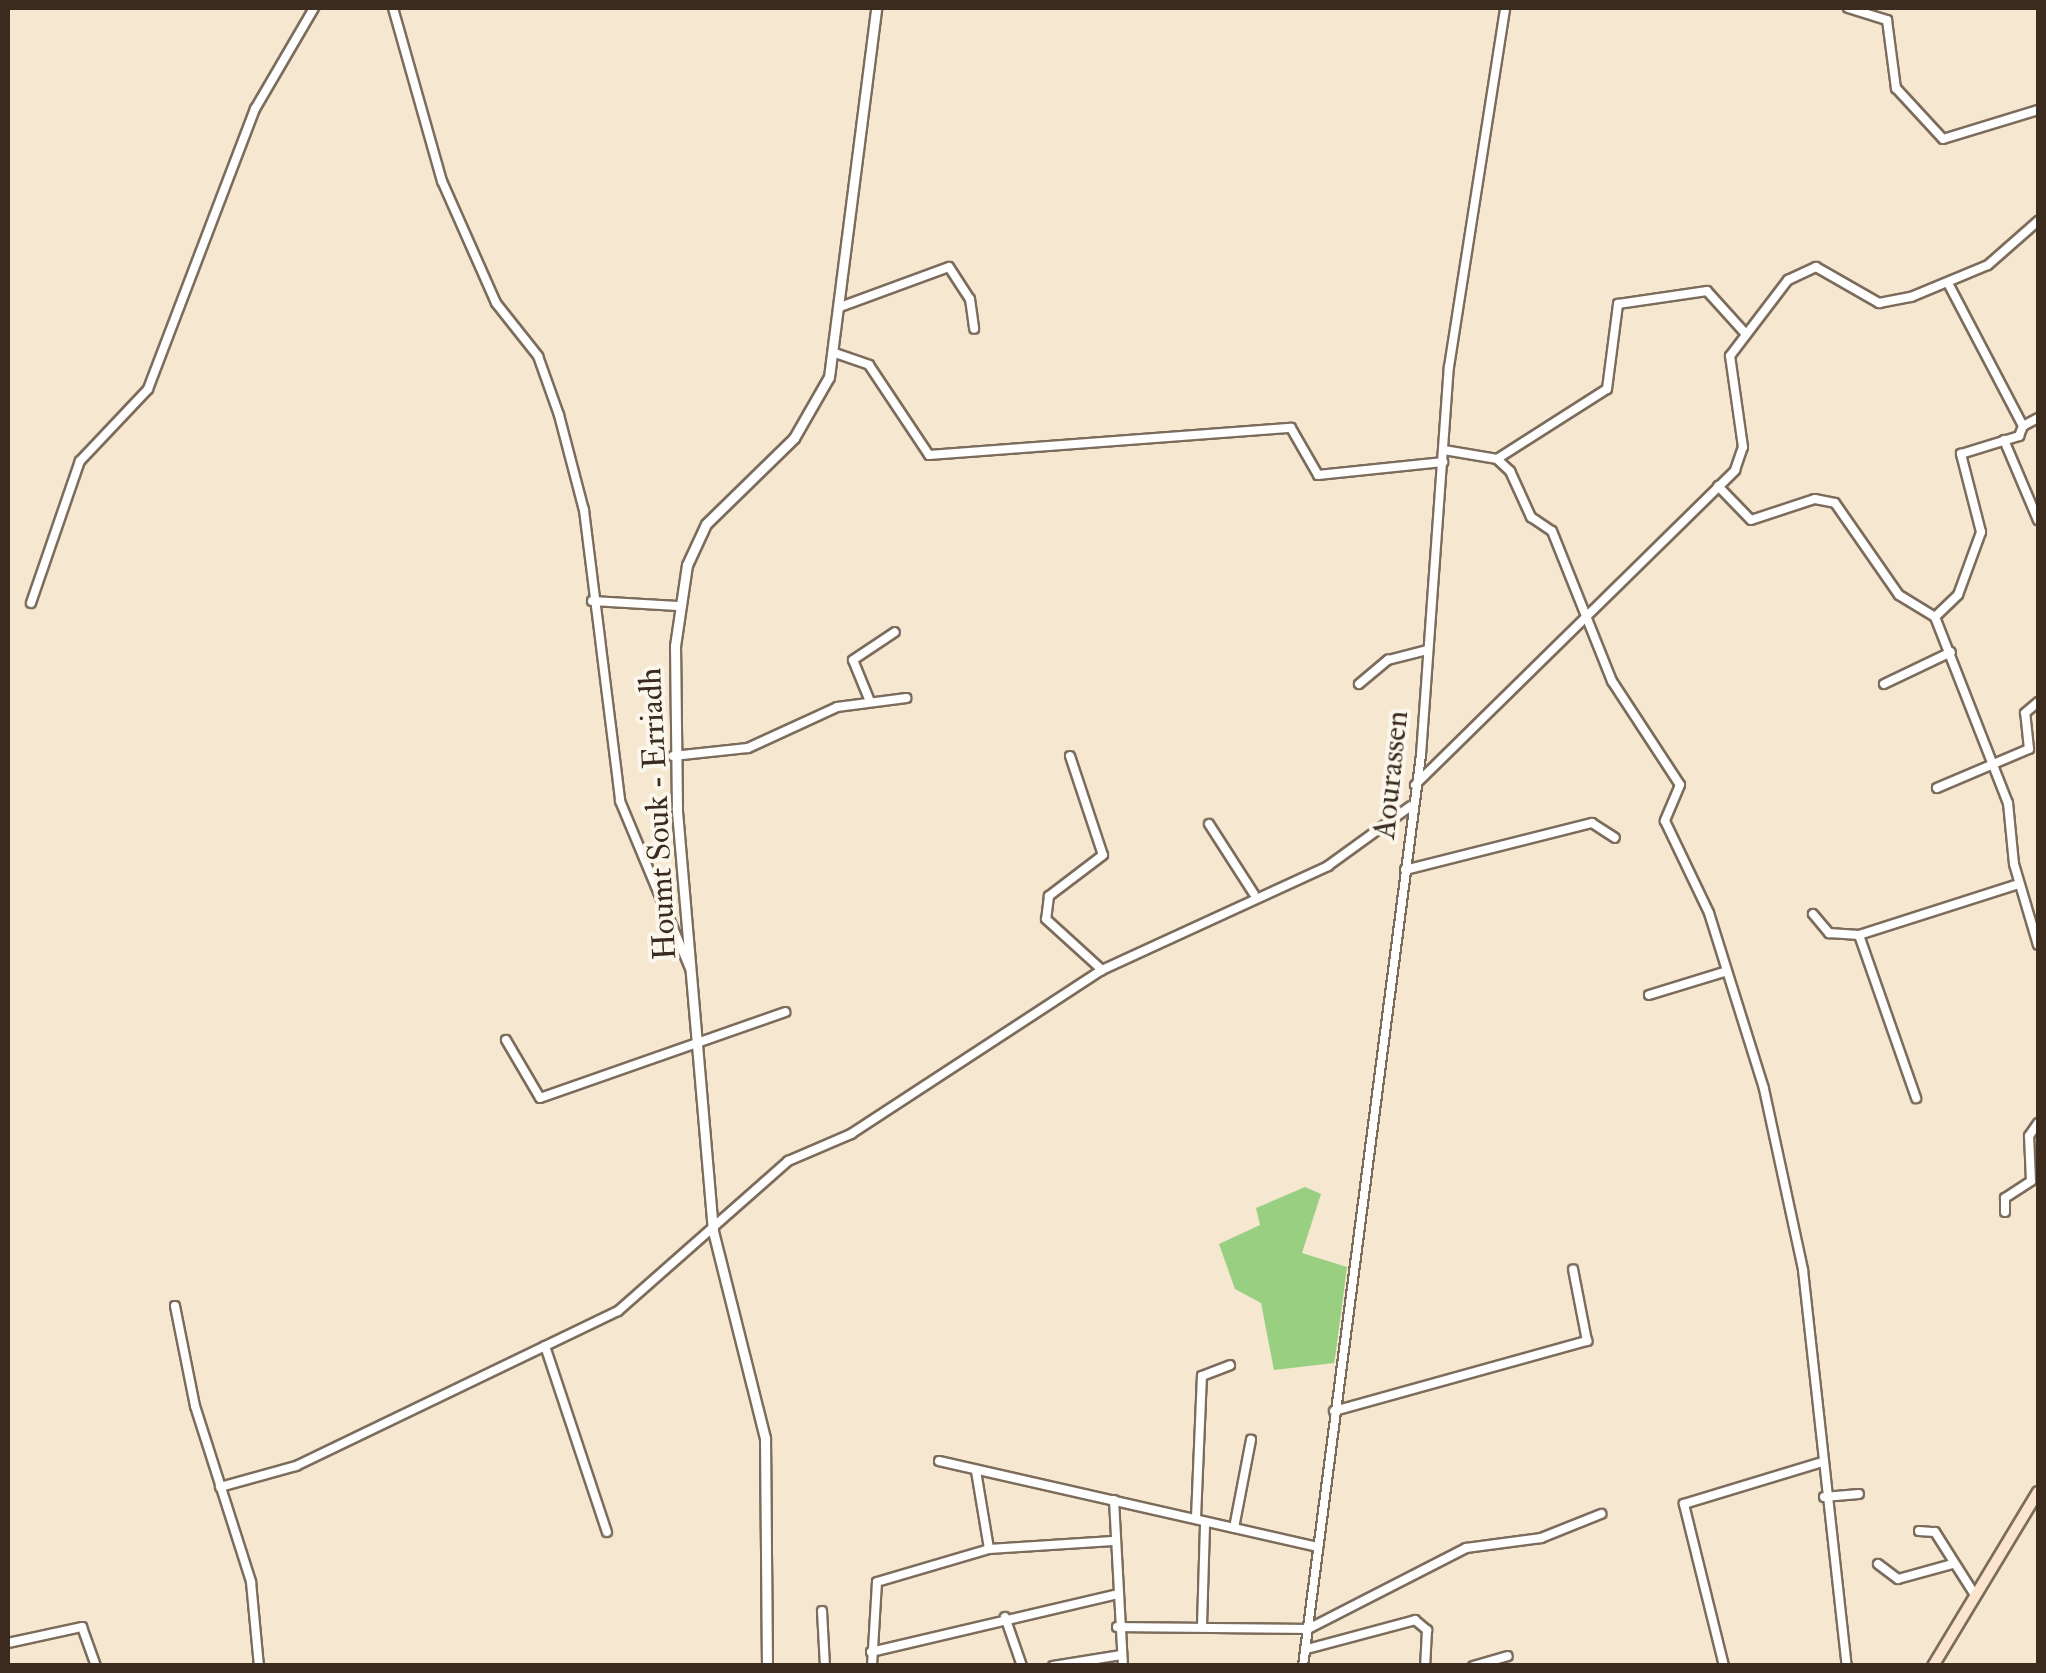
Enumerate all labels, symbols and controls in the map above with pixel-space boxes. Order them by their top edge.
street label: Houmt Souk - Erriadh [631,667,685,961]
street label: Aourassen [1365,709,1417,841]

